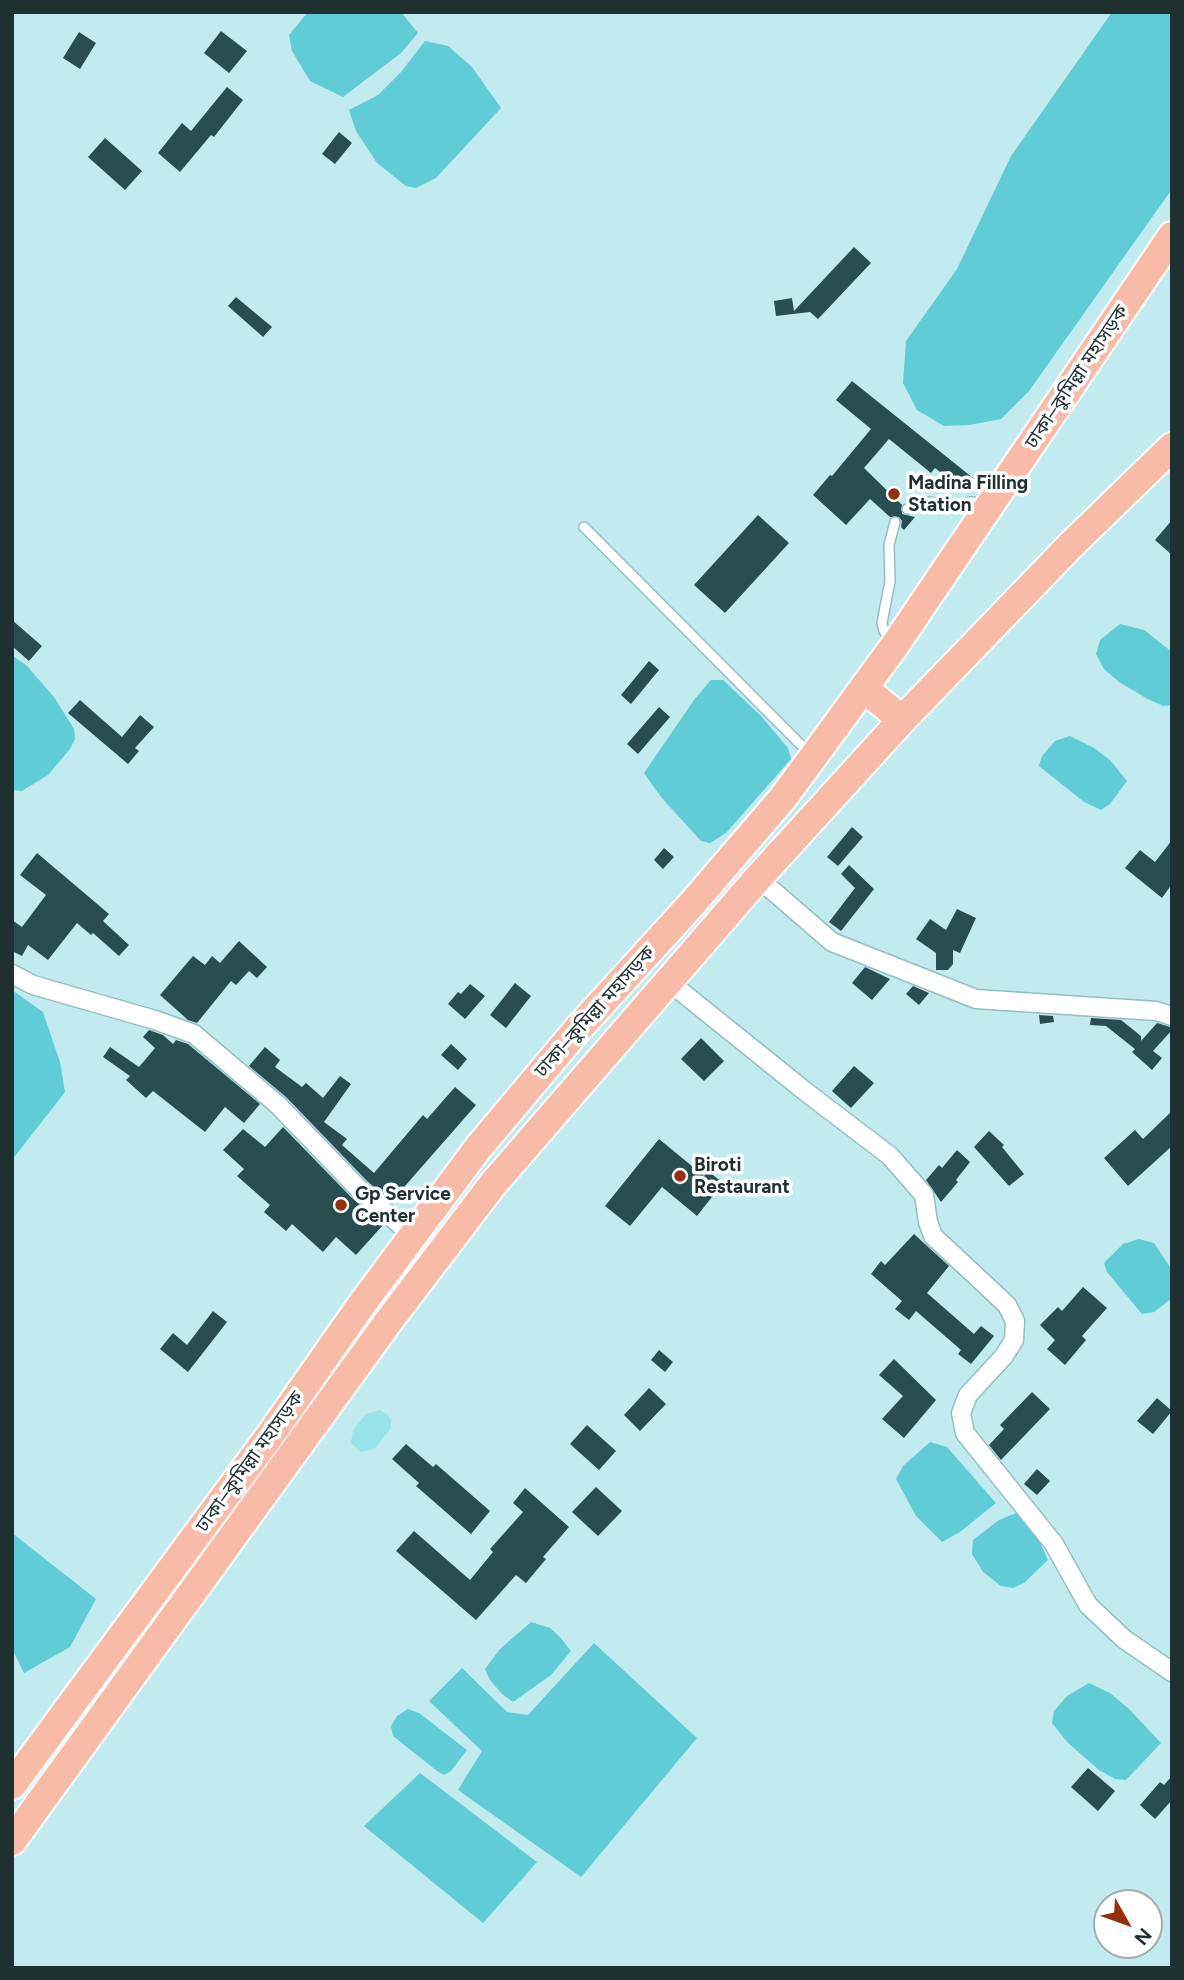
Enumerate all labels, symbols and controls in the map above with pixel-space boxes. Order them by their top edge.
street label: ঢাকা–কুমিল্লা মহাসড়ক [1021,301,1133,453]
place label: Madina Filling Station [908,472,1028,516]
marker: Madina Filling Station [886,486,902,502]
street label: ঢাকা–কুমিল্লা মহাসড়ক [530,942,660,1082]
place label: Biroti Restaurant [694,1154,790,1198]
marker: Biroti Restaurant [672,1168,688,1184]
place label: Gp Service Center [355,1183,451,1227]
marker: Gp Service Center [333,1197,349,1213]
street label: ঢাকা–কুমিল্লা মহাসড়ক [191,1387,309,1537]
north arrow [1093,1889,1163,1959]
text: N [1129,1924,1156,1950]

